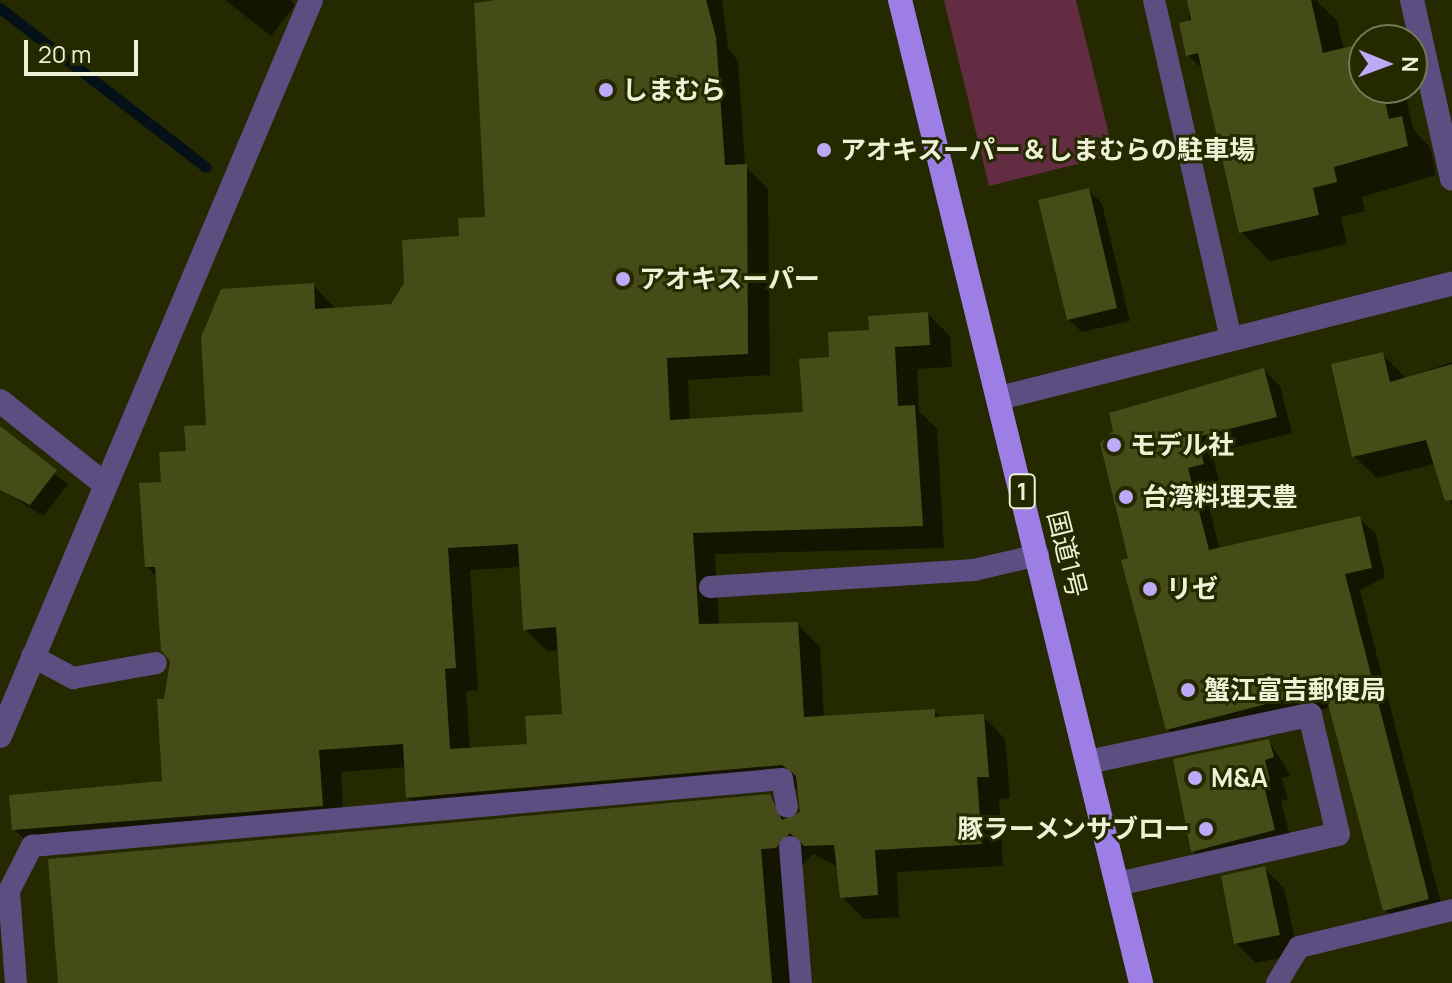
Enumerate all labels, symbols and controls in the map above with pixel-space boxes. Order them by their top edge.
scale bar [28,24,142,74]
north arrow [1348,24,1428,104]
text: 20 m [38,37,91,70]
text: N [1395,56,1425,73]
place label: しまむら [622,74,726,106]
marker: しまむら [597,81,615,99]
place label: アオキスーパー＆しまむらの駐車場 [840,134,1256,166]
marker: アオキスーパー＆しまむらの駐車場 [815,141,833,159]
place label: アオキスーパー [639,263,821,295]
marker: アオキスーパー [614,270,632,288]
place label: モデル社 [1130,429,1234,461]
marker: モデル社 [1105,436,1123,454]
road number: 1 [1008,471,1036,511]
place label: 台湾料理天豊 [1142,481,1298,513]
marker: 台湾料理天豊 [1117,488,1135,506]
street label: 国道1号 [1041,507,1093,601]
place label: リゼ [1166,573,1218,605]
marker: リゼ [1141,580,1159,598]
place label: 蟹江富吉郵便局 [1204,674,1386,706]
marker: 蟹江富吉郵便局 [1179,681,1197,699]
place label: M&A [1211,762,1268,794]
marker: M&A [1186,769,1204,787]
place label: 豚ラーメンサブロー [956,813,1190,845]
marker: 豚ラーメンサブロー [1197,820,1215,838]

